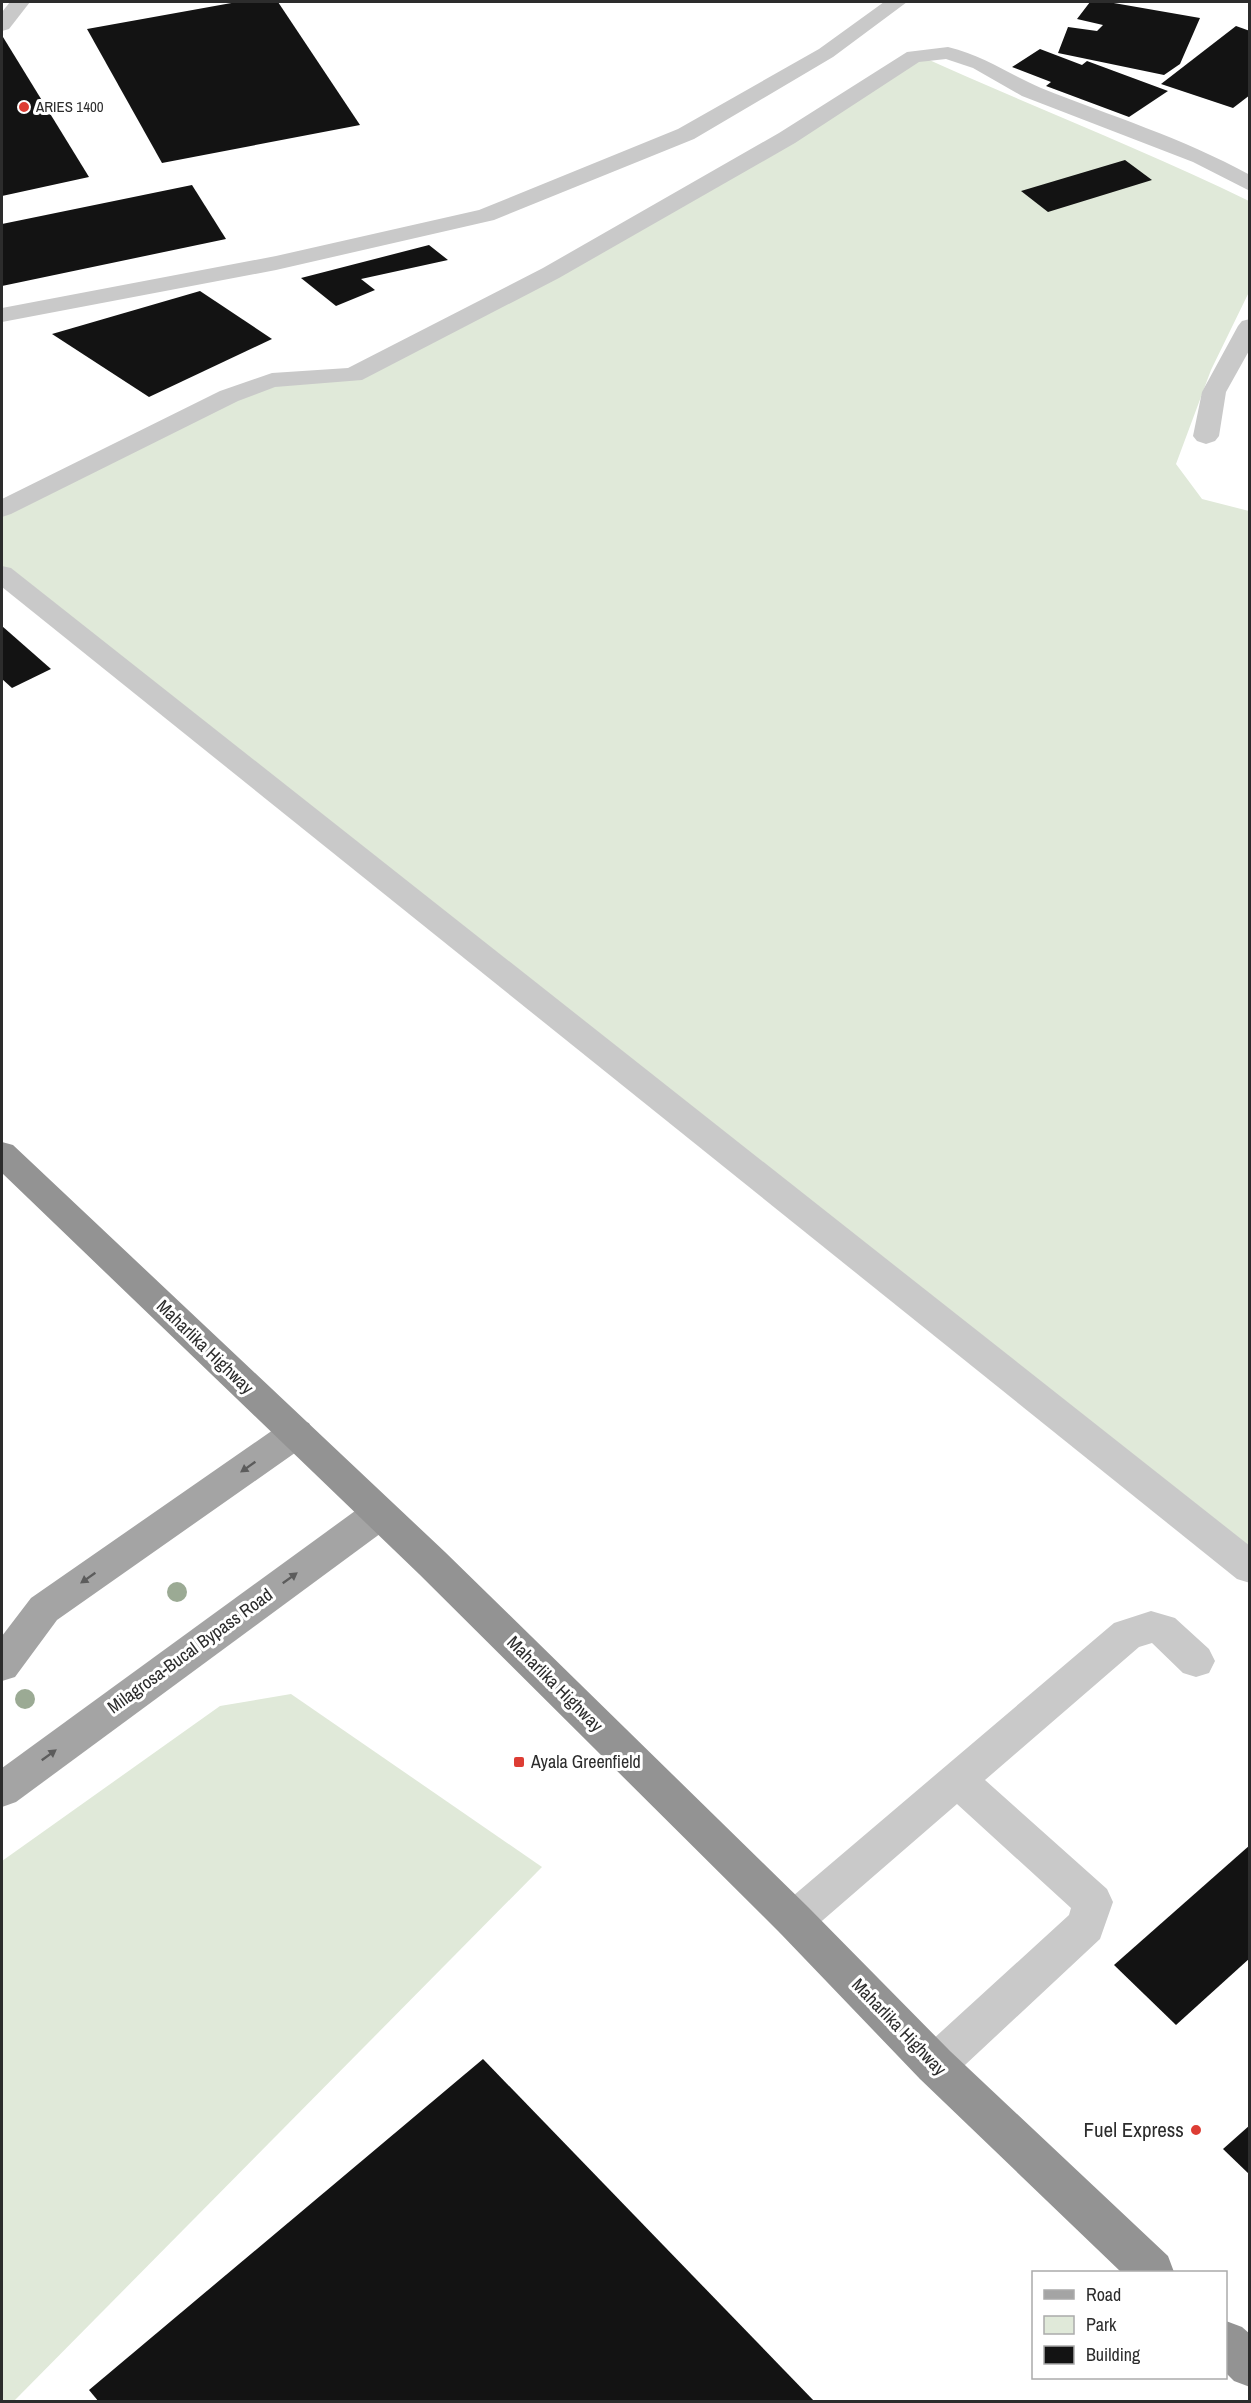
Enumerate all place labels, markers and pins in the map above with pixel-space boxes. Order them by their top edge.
place label: ARIES 1400 [35,96,104,117]
marker: ARIES 1400 [17,100,31,114]
place label: Ayala Greenfield [530,1749,641,1774]
marker: Ayala Greenfield [512,1755,526,1769]
place label: Fuel Express [1084,2115,1184,2144]
marker: Fuel Express [1189,2123,1203,2137]

